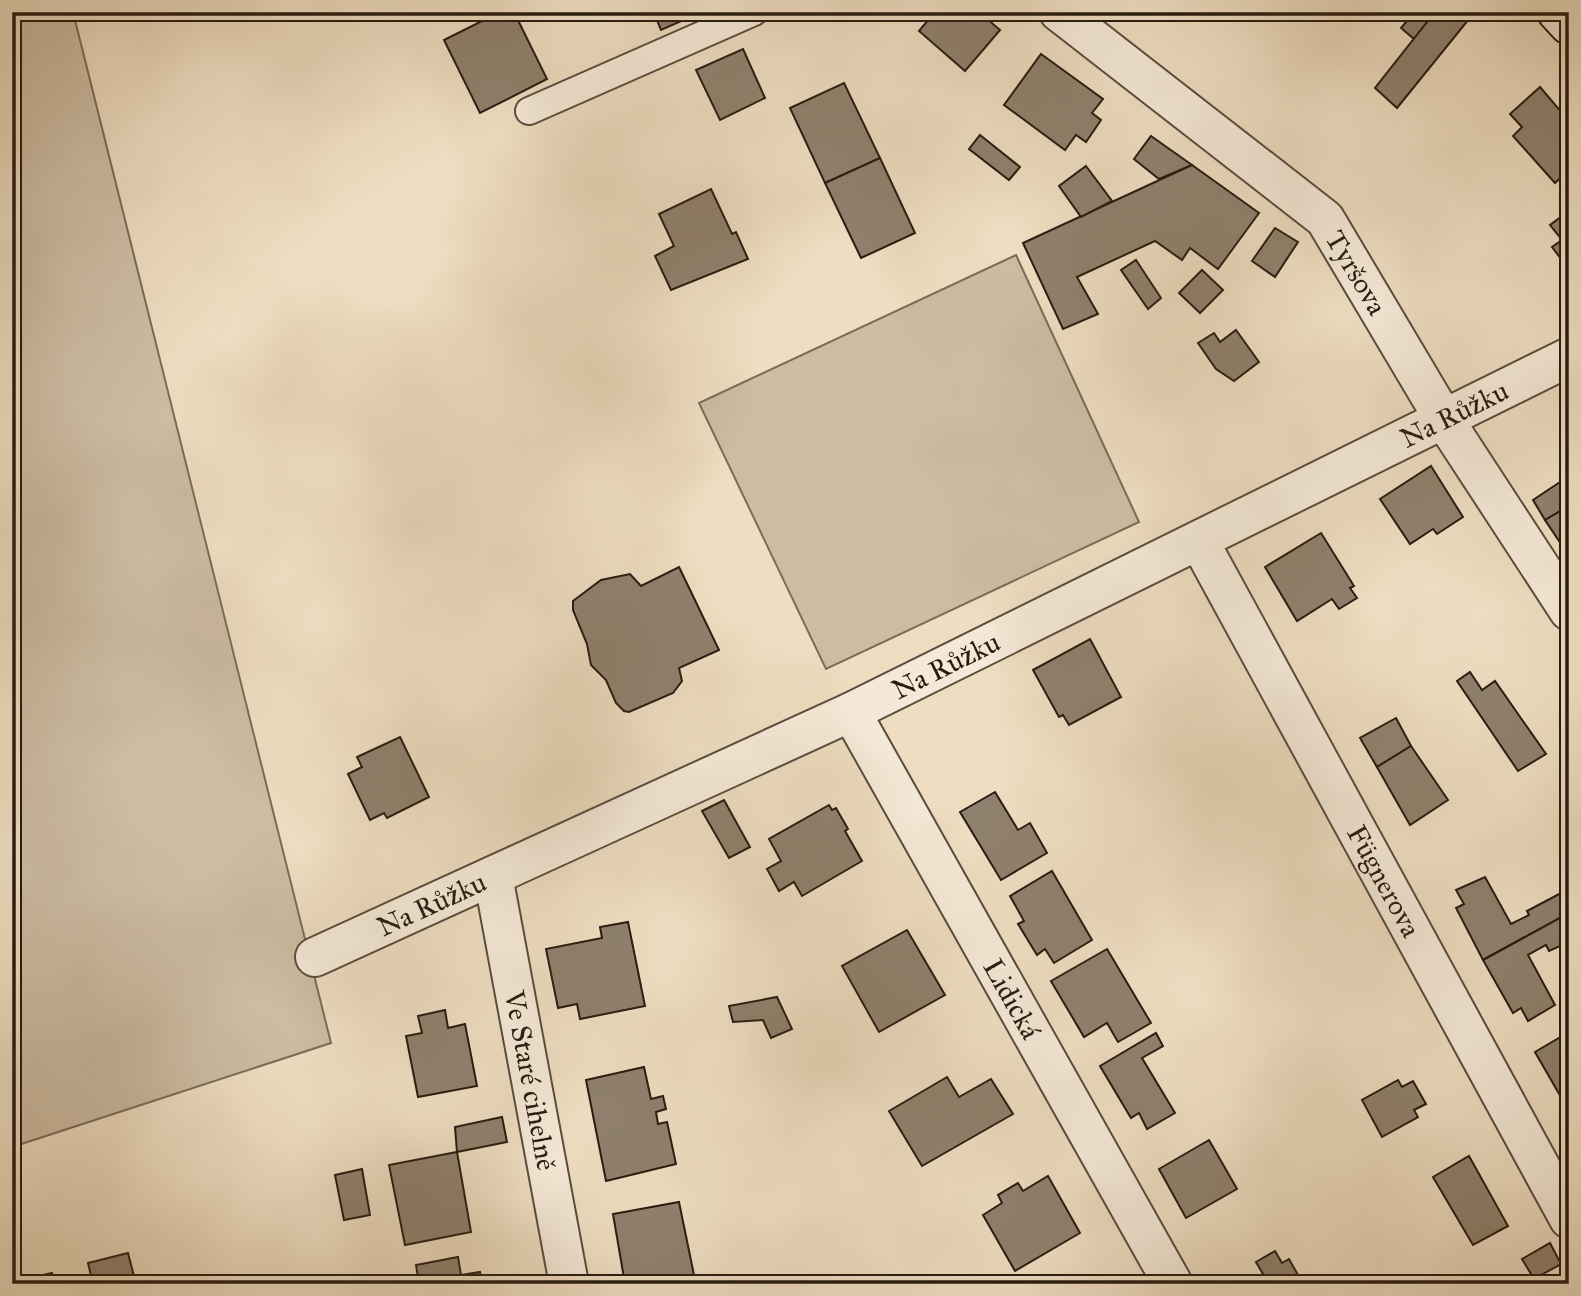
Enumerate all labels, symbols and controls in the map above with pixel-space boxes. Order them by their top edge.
street label: Tyršova [1318,224,1395,321]
street label: Na Růžku [1394,372,1514,455]
street label: Na Růžku [886,624,1006,707]
street label: Fügnerova [1340,818,1429,943]
street label: Na Růžku [371,864,492,944]
street label: Lidická [976,952,1049,1045]
street label: Ve Staré cihelně [497,987,565,1173]

